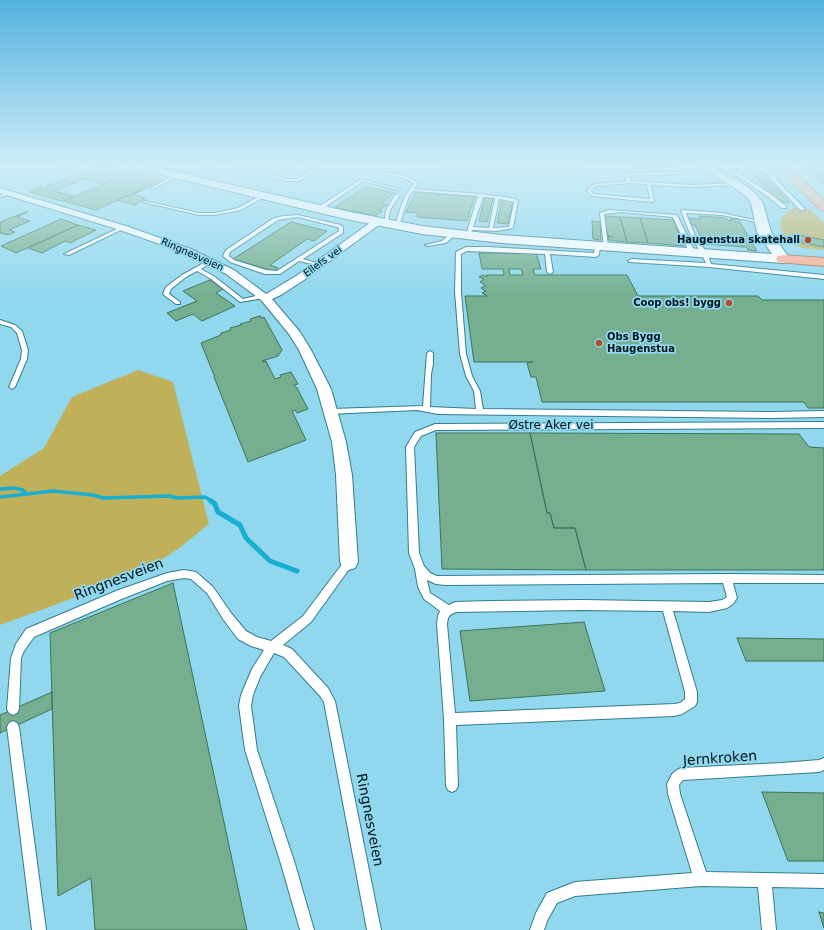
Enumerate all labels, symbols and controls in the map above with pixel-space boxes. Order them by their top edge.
place label: Haugenstua skatehall [677,234,800,246]
marker: Haugenstua skatehall [803,235,813,245]
street label: Ringnesveien [159,236,225,274]
street label: Ellefs vei [301,244,345,280]
place label: Coop obs! bygg [633,297,721,309]
marker: Coop obs! bygg [724,298,734,308]
place label: Obs Bygg Haugenstua [607,331,675,354]
marker: Obs Bygg Haugenstua [594,338,604,348]
street label: Østre Aker vei [509,419,593,433]
street label: Ringnesveien [72,555,166,605]
street label: Jernkroken [682,748,758,770]
street label: Ringnesveien [352,772,386,868]

